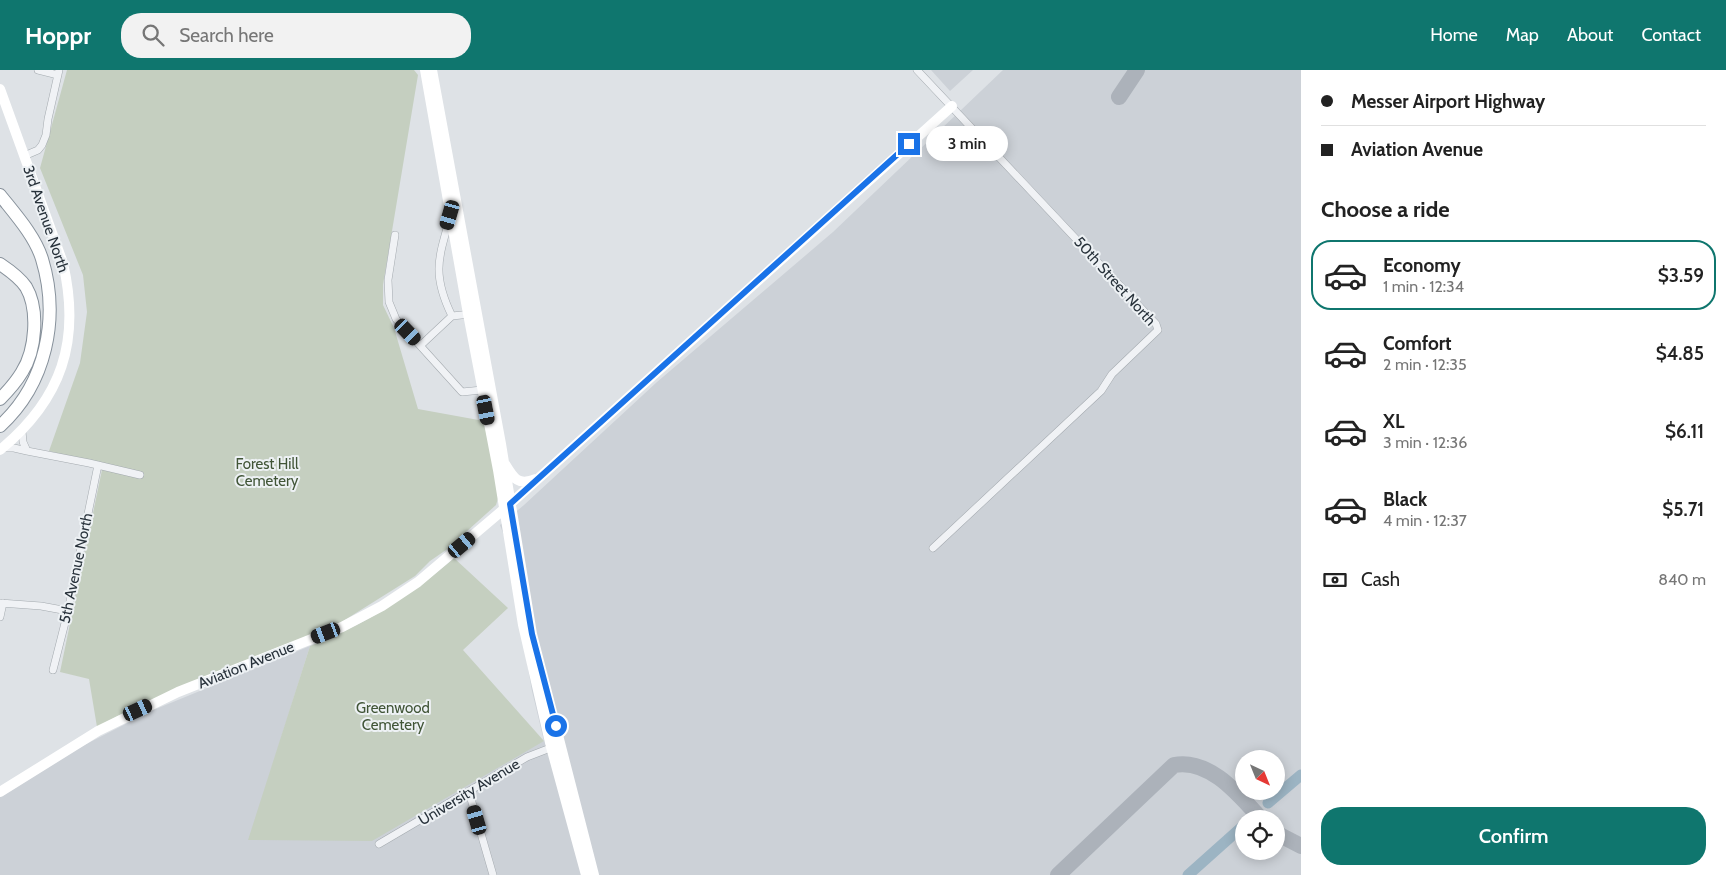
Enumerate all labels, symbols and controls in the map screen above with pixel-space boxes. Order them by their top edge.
search box [121,13,471,58]
text: Hoppr [25,21,91,50]
icon: search [139,21,167,49]
text: Search here [179,24,274,47]
text: Home [1430,24,1478,46]
text: Map [1506,24,1539,46]
text: About [1567,24,1613,46]
text: Contact [1641,24,1701,46]
text: Messer Airport Highway [1351,90,1545,113]
callout: 3 min [926,126,1009,162]
route end [898,133,920,155]
text: 3 min [948,134,986,153]
text: Aviation Avenue [1351,138,1483,161]
street label: 3rd Avenue North [19,163,73,275]
text: Choose a ride [1321,196,1450,223]
car [438,199,461,231]
street label: 50th Street North [1070,233,1160,329]
icon: car [1323,253,1368,298]
text: Economy [1383,254,1461,277]
text: $3.59 [1658,264,1704,287]
text: 1 min · 12:34 [1383,277,1464,296]
car [392,316,423,348]
icon: car [1323,331,1368,376]
text: Comfort [1383,332,1452,355]
text: $4.85 [1656,342,1704,365]
text: 2 min · 12:35 [1383,355,1467,374]
car [475,394,496,426]
icon: car [1323,409,1368,454]
text: XL [1383,410,1404,433]
text: $6.11 [1665,420,1704,443]
text: 3 min · 12:36 [1383,433,1467,452]
park label: Forest Hill Cemetery [235,455,299,490]
icon: car [1323,487,1368,532]
text: Black [1383,488,1427,511]
text: $5.71 [1662,498,1704,521]
street label: 5th Avenue North [56,511,96,625]
text: 4 min · 12:37 [1383,511,1467,530]
car [445,530,478,560]
icon: cash [1321,566,1349,594]
text: Cash [1361,568,1400,591]
text: 840 m [1658,570,1706,589]
car [309,621,342,645]
street label: Aviation Avenue [195,637,297,692]
car [121,697,154,723]
park label: Greenwood Cemetery [356,699,430,734]
route start [545,715,567,737]
north arrow [1235,750,1285,800]
map controls [1235,750,1285,860]
street label: University Avenue [415,755,523,829]
car [465,804,488,836]
button: Confirm [1321,807,1706,865]
button: locate [1235,810,1285,860]

